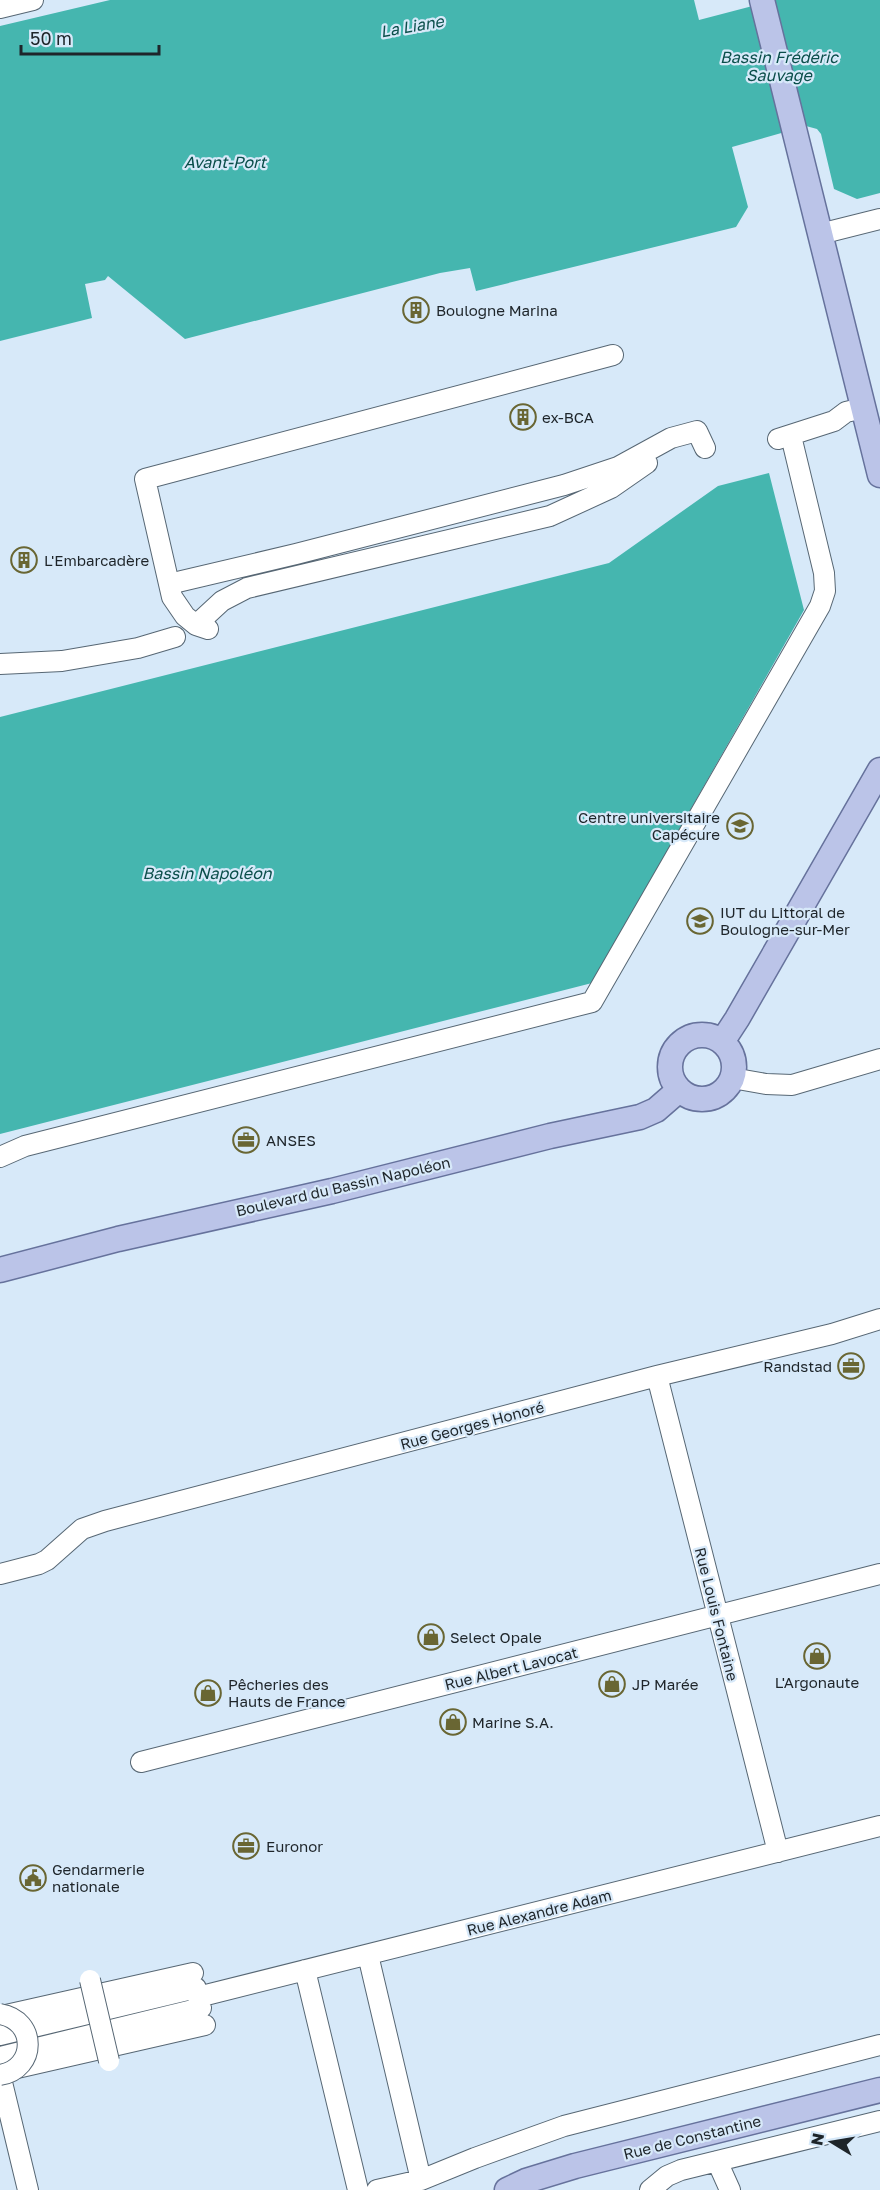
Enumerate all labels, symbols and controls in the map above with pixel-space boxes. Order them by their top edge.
water label: La Liane [379,10,447,41]
scale bar [21,18,159,56]
text: 50 m [30,27,72,49]
water label: Bassin Frédéric Sauvage [720,47,839,85]
water label: Avant-Port [184,152,268,172]
building icon: Boulogne Marina [401,295,431,325]
place label: Boulogne Marina [436,301,558,319]
building icon: ex-BCA [508,402,538,432]
place label: ex-BCA [542,408,594,426]
building icon: L'Embarcadère [9,545,39,575]
place label: L'Embarcadère [44,551,149,569]
place label: Centre universitaire Capécure [578,808,720,843]
school or university icon: Centre universitaire Capécure [725,811,755,841]
water label: Bassin Napoléon [142,863,273,883]
place label: IUT du Littoral de Boulogne-sur-Mer [720,903,850,938]
school or university icon: IUT du Littoral de Boulogne-sur-Mer [685,906,715,936]
office icon: ANSES [231,1125,261,1155]
place label: ANSES [266,1131,316,1149]
street label: Boulevard du Bassin Napoléon [234,1153,452,1219]
office icon: Randstad [836,1351,866,1381]
place label: Randstad [763,1357,832,1375]
street label: Rue Georges Honoré [398,1397,546,1453]
street label: Rue Louis Fontaine [692,1545,742,1683]
shop icon: Select Opale [416,1622,446,1652]
place label: Select Opale [450,1628,542,1646]
shop icon: L'Argonaute [802,1641,832,1671]
street label: Rue Albert Lavocat [443,1643,579,1693]
shop icon: JP Marée [597,1669,627,1699]
place label: L'Argonaute [775,1673,860,1691]
place label: Pêcheries des Hauts de France [228,1675,346,1710]
place label: JP Marée [632,1675,699,1693]
shop icon: Pêcheries des Hauts de France [193,1678,223,1708]
shop icon: Marine S.A. [438,1707,468,1737]
place label: Marine S.A. [472,1713,554,1731]
office icon: Euronor [231,1831,261,1861]
place label: Euronor [266,1837,323,1855]
place label: Gendarmerie nationale [52,1860,145,1895]
public building icon: Gendarmerie nationale [18,1863,48,1893]
street label: Rue Alexandre Adam [465,1885,613,1939]
street label: Rue de Constantine [621,2111,763,2163]
north arrow [802,2112,862,2172]
text: N [806,2131,828,2147]

